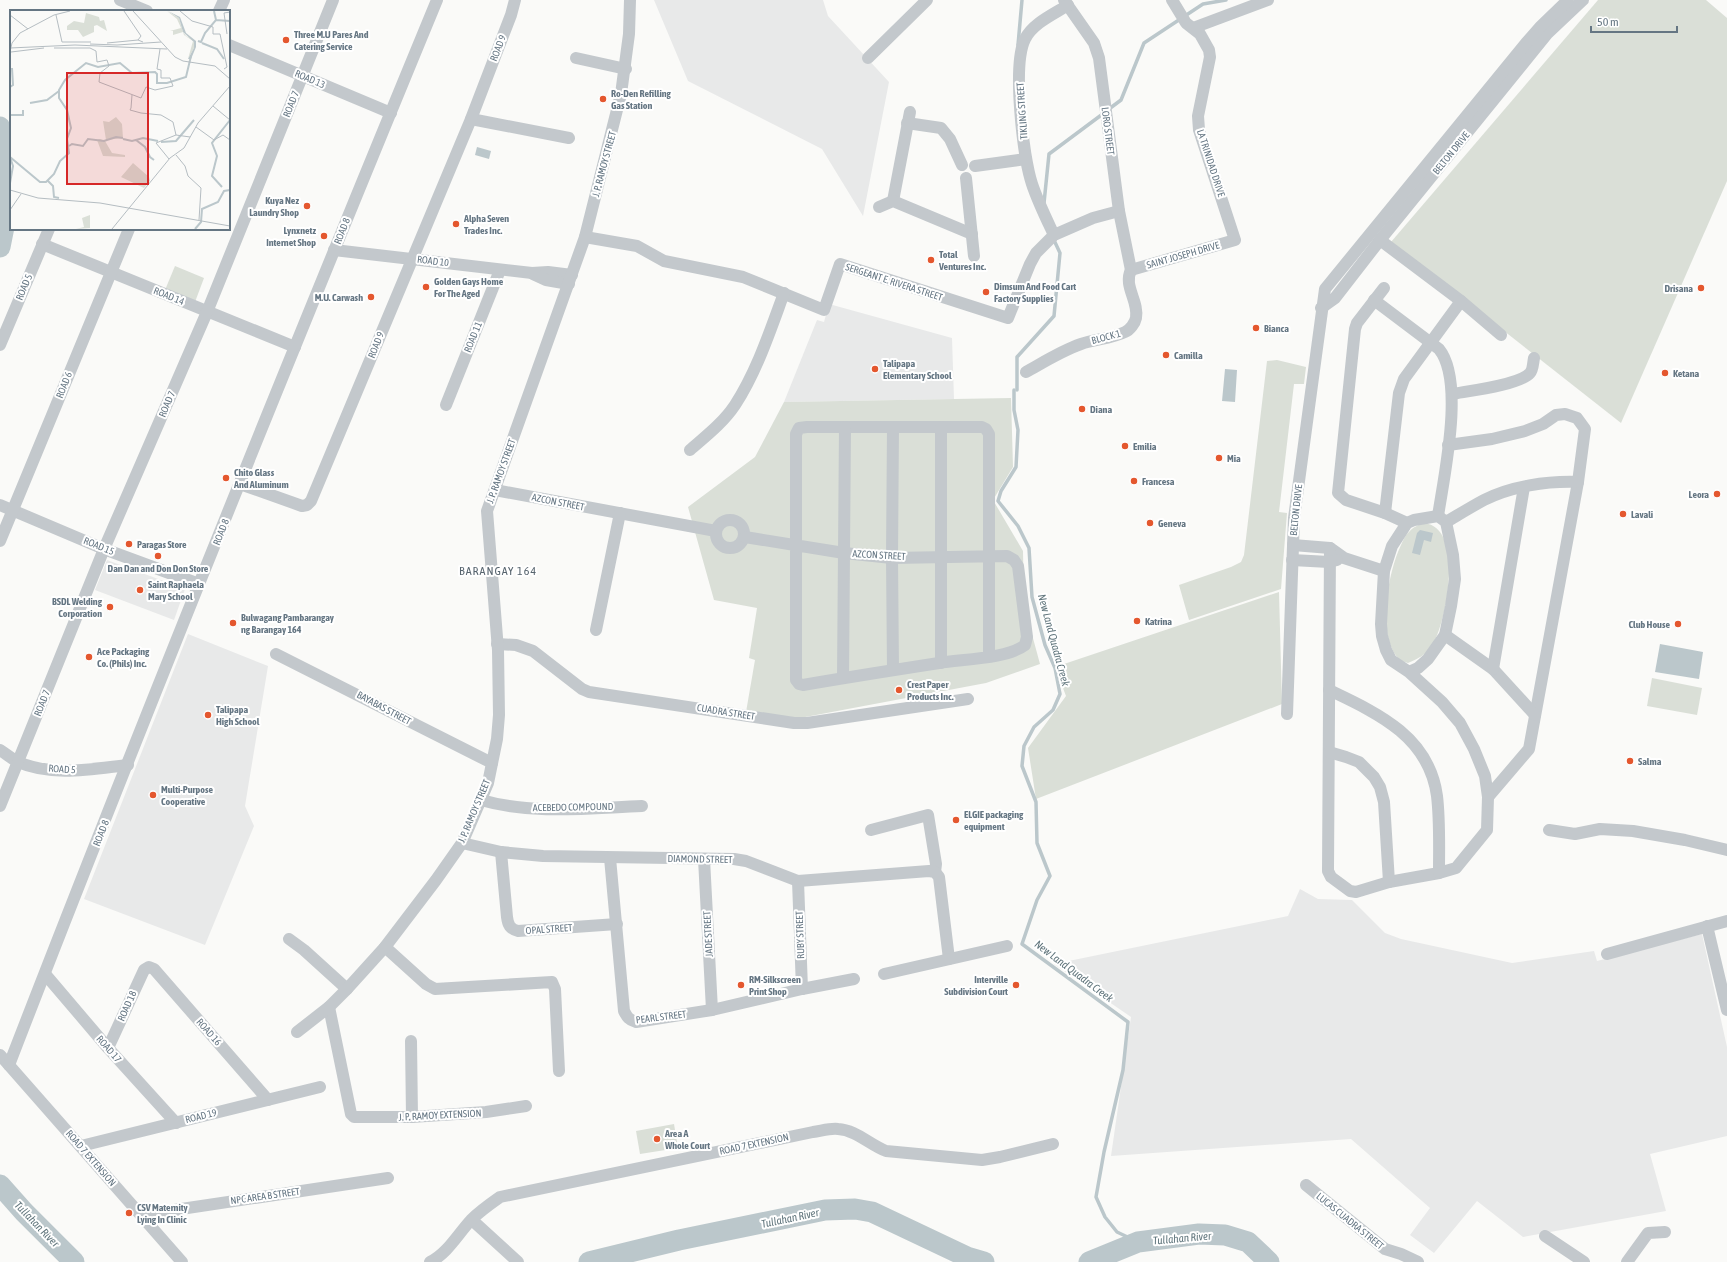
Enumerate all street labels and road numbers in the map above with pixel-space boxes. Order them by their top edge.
street label: ROAD 9 [488,33,508,63]
street label: ROAD 13 [293,68,327,90]
street label: TIKLING STREET [1014,81,1029,140]
street label: ROAD 7 [281,89,301,119]
street label: LORO STREET [1100,106,1116,156]
street label: LA TRINIDAD DRIVE [1195,128,1227,199]
street label: J. P. RAMOY STREET [590,129,618,198]
street label: BELTON DRIVE [1430,129,1472,177]
street label: ROAD 8 [332,216,352,246]
street label: SAINT JOSEPH DRIVE [1145,239,1221,271]
street label: ROAD 10 [416,254,450,268]
street label: SERGEANT E. RIVERA STREET [844,261,944,303]
street label: ROAD 5 [14,272,35,302]
street label: ROAD 14 [152,285,186,307]
street label: ROAD 11 [462,320,484,354]
street label: BLOCK 1 [1090,328,1122,346]
street label: ROAD 9 [366,330,386,360]
street label: ROAD 6 [54,370,74,400]
street label: ROAD 7 [157,389,178,419]
street label: J. P. RAMOY STREET [484,437,518,505]
street label: BELTON DRIVE [1288,483,1304,536]
street label: AZCON STREET [531,492,586,513]
street label: ROAD 8 [211,517,231,547]
street label: ROAD 15 [82,535,116,557]
street label: AZCON STREET [852,548,907,562]
street label: ROAD 7 [32,688,52,718]
street label: BAYABAS STREET [355,689,413,727]
street label: CUADRA STREET [696,702,756,722]
street label: ROAD 5 [48,763,76,775]
street label: J. P. RAMOY STREET [456,777,492,844]
street label: ACEBEDO COMPOUND [533,801,614,813]
street label: ROAD 8 [91,818,111,848]
street label: DIAMOND STREET [667,853,733,865]
street label: JADE STREET [701,910,715,957]
street label: RUBY STREET [794,910,806,959]
street label: OPAL STREET [525,922,573,936]
street label: ROAD 18 [115,989,139,1023]
street label: PEARL STREET [635,1008,687,1026]
street label: ROAD 16 [194,1016,224,1048]
street label: ROAD 17 [94,1033,124,1065]
street label: ROAD 19 [184,1107,218,1125]
street label: J. P. RAMOY EXTENSION [398,1107,482,1123]
street label: ROAD 7 EXTENSION [64,1128,118,1188]
street label: ROAD 7 EXTENSION [718,1131,790,1157]
street label: NPC AREA B STREET [230,1186,301,1206]
street label: LUCAS CUADRA STREET [1314,1190,1386,1252]

